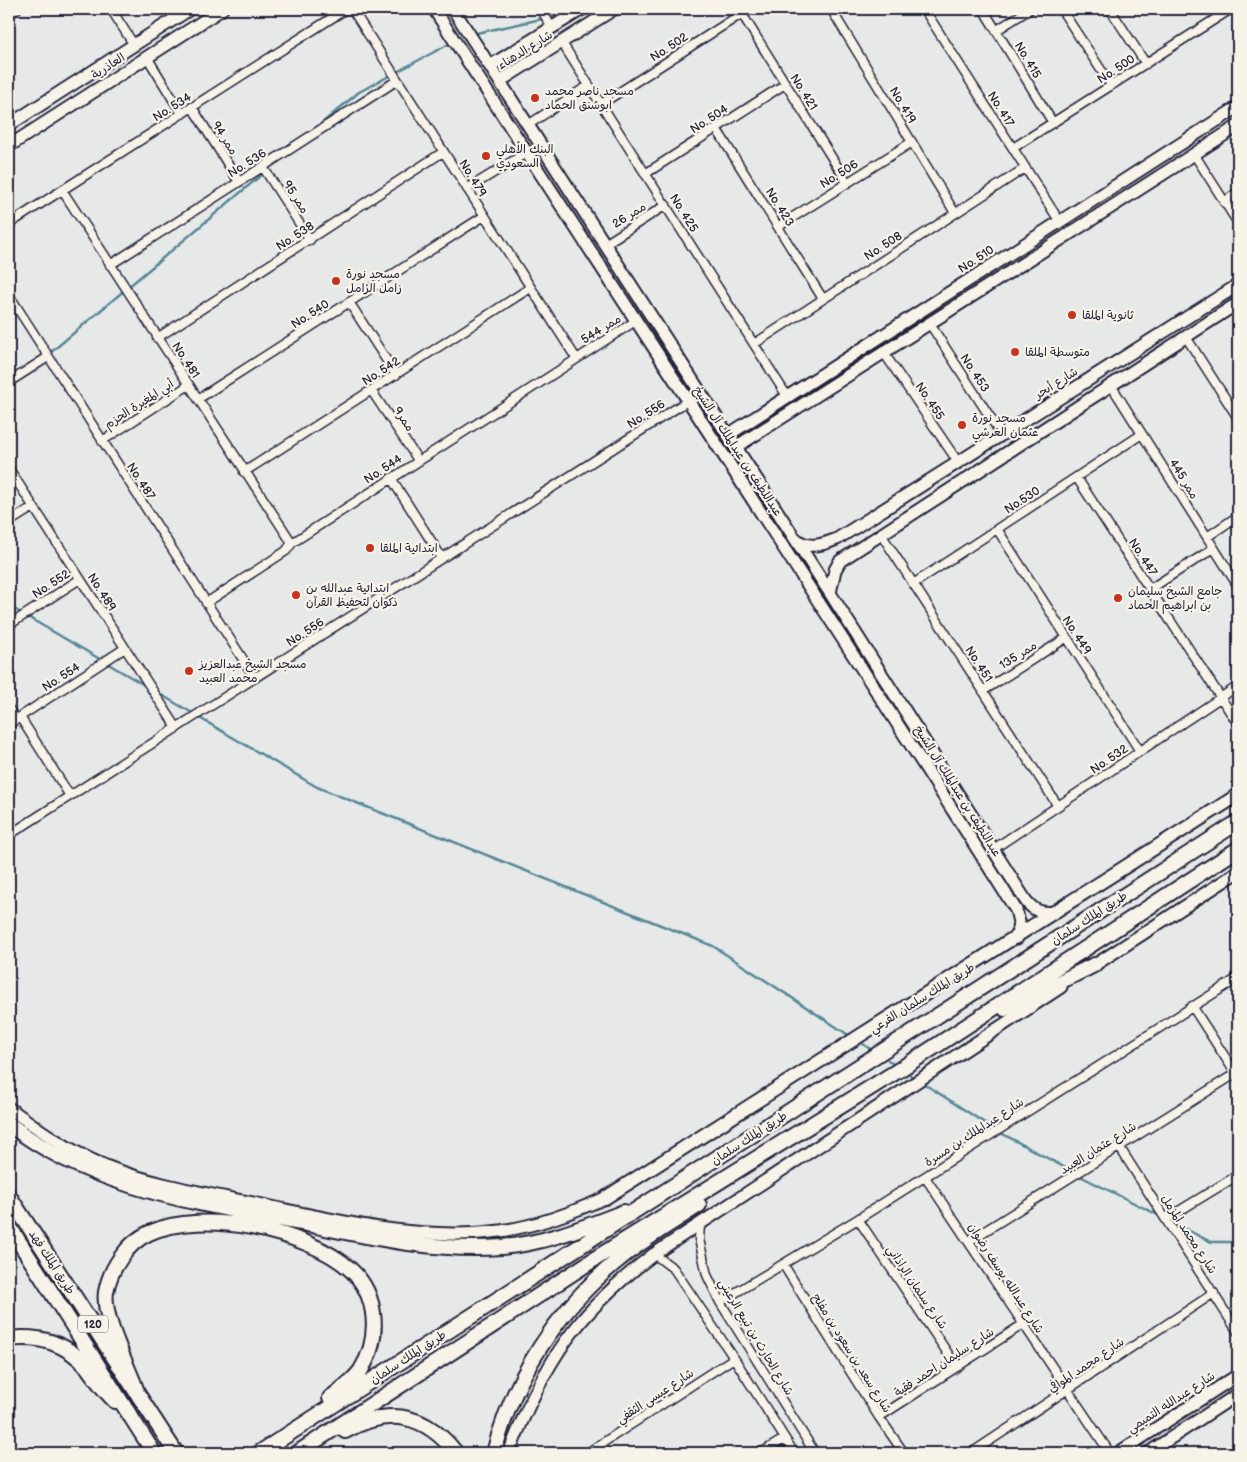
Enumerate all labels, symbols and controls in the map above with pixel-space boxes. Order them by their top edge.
street label: شارع الدهناء [495,28,556,74]
street label: No. 502 [648,30,691,65]
street label: No. 415 [1011,39,1044,81]
street label: العاذرية [89,50,128,83]
street label: No. 500 [1095,52,1138,87]
street label: No. 421 [787,71,821,113]
place label: مسجد ناصر محمد ابوشنق الحماد [545,84,634,113]
street label: No. 419 [886,84,919,126]
street label: No. 534 [150,89,195,125]
street label: No. 417 [984,89,1017,130]
marker: مسجد ناصر محمد ابوشنق الحماد [529,92,541,104]
street label: No. 504 [687,101,732,137]
street label: ممر 94 [208,119,241,158]
place label: البنك الأهلي السعودي [496,141,554,172]
street label: No. 536 [225,146,269,181]
marker: البنك الأهلي السعودي [480,150,492,162]
street label: No. 479 [455,157,490,200]
street label: No. 506 [817,157,861,192]
street label: ممر 95 [279,178,312,217]
street label: No. 423 [762,185,797,229]
street label: No. 425 [666,191,701,235]
street label: ممر 26 [610,199,649,232]
street label: No. 538 [273,219,317,254]
street label: No. 508 [862,229,905,264]
street label: No. 510 [956,242,997,276]
place label: مسجد نورة زامل الزامل [346,267,402,296]
marker: مسجد نورة زامل الزامل [330,275,342,287]
street label: No. 540 [288,297,332,332]
place label: ثانوية الملقا [1082,308,1134,323]
marker: ثانوية الملقا [1066,309,1078,321]
street label: ممر 544 [579,311,624,348]
street label: No. 481 [168,339,203,381]
place label: متوسطة الملقا [1025,345,1090,360]
marker: متوسطة الملقا [1009,346,1021,358]
street label: No. 453 [957,351,992,395]
street label: No. 542 [359,354,403,389]
street label: شارع أبحر [1031,364,1081,404]
street label: أبي المغيرة الحزم [102,376,178,435]
street label: No. 455 [912,380,948,423]
street label: عبداللطيف بن عبدالملك آل الشيخ [689,383,785,520]
street label: No. 556 [625,397,668,432]
street label: ممر9 [390,404,417,434]
place label: مسجد نورة عثمان الغرشي [972,411,1039,443]
marker: مسجد نورة عثمان الغرشي [956,419,968,431]
street label: No. 544 [361,451,406,487]
street label: ممر 445 [1165,457,1202,502]
street label: No. 487 [123,460,158,503]
street label: No.530 [1002,483,1043,517]
street label: No. 447 [1125,536,1160,579]
place label: ابتدائية الملقا [380,541,438,556]
marker: ابتدائية الملقا [364,542,376,554]
street label: No. 552 [30,567,73,602]
street label: No. 489 [84,570,119,614]
place label: ابتدائية عبدالله بن ذكوان لتحفيظ القرآن [306,581,398,610]
place label: جامع الشيخ سليمان بن ابراهيم الحماد [1128,584,1222,614]
marker: ابتدائية عبدالله بن ذكوان لتحفيظ القرآن [290,589,302,601]
marker: جامع الشيخ سليمان بن ابراهيم الحماد [1112,592,1124,604]
street label: No. 449 [1059,613,1094,657]
street label: No. 556 [284,615,327,650]
street label: ممر 135 [997,638,1040,673]
street label: No. 451 [961,643,996,685]
place label: مسجد الشيخ عبدالعزيز محمد العبيد [198,657,307,686]
street label: No. 554 [40,659,84,695]
marker: مسجد الشيخ عبدالعزيز محمد العبيد [183,665,195,677]
street label: عبداللطيف بن عبدالملك آل الشيخ [910,723,1004,860]
street label: No. 532 [1088,741,1131,777]
street label: طريق الملك سلمان [1049,888,1130,949]
street label: طريق الملك سلمان الفرعي [867,960,979,1040]
street label: شارع عبدالملك بن مسرة [922,1095,1027,1171]
street label: طريق الملك سلمان [709,1108,790,1169]
street label: شارع عثمان العبيد [1057,1119,1140,1179]
street label: شارع محمد المزمل [1157,1192,1220,1277]
street label: شارع عبدالله يوسف رضوان [963,1220,1047,1337]
street label: طريق الملك فهد [25,1227,78,1297]
street label: شارع سلمان الراذاني [880,1242,950,1334]
street label: شارع الحارث بن تبيع الرعيني [712,1276,796,1400]
street label: شارع سعد بن سعود بن مفلح [808,1291,894,1416]
road number: 120 [78,1316,108,1332]
street label: شارع سليمان احمد فقية [891,1324,998,1401]
street label: طريق الملك سلمان [368,1327,449,1388]
street label: شارع محمد الموافي [1045,1334,1128,1397]
street label: شارع عيسى الثقفي [614,1366,698,1430]
street label: شارع عبدالله التميمي [1124,1368,1220,1439]

